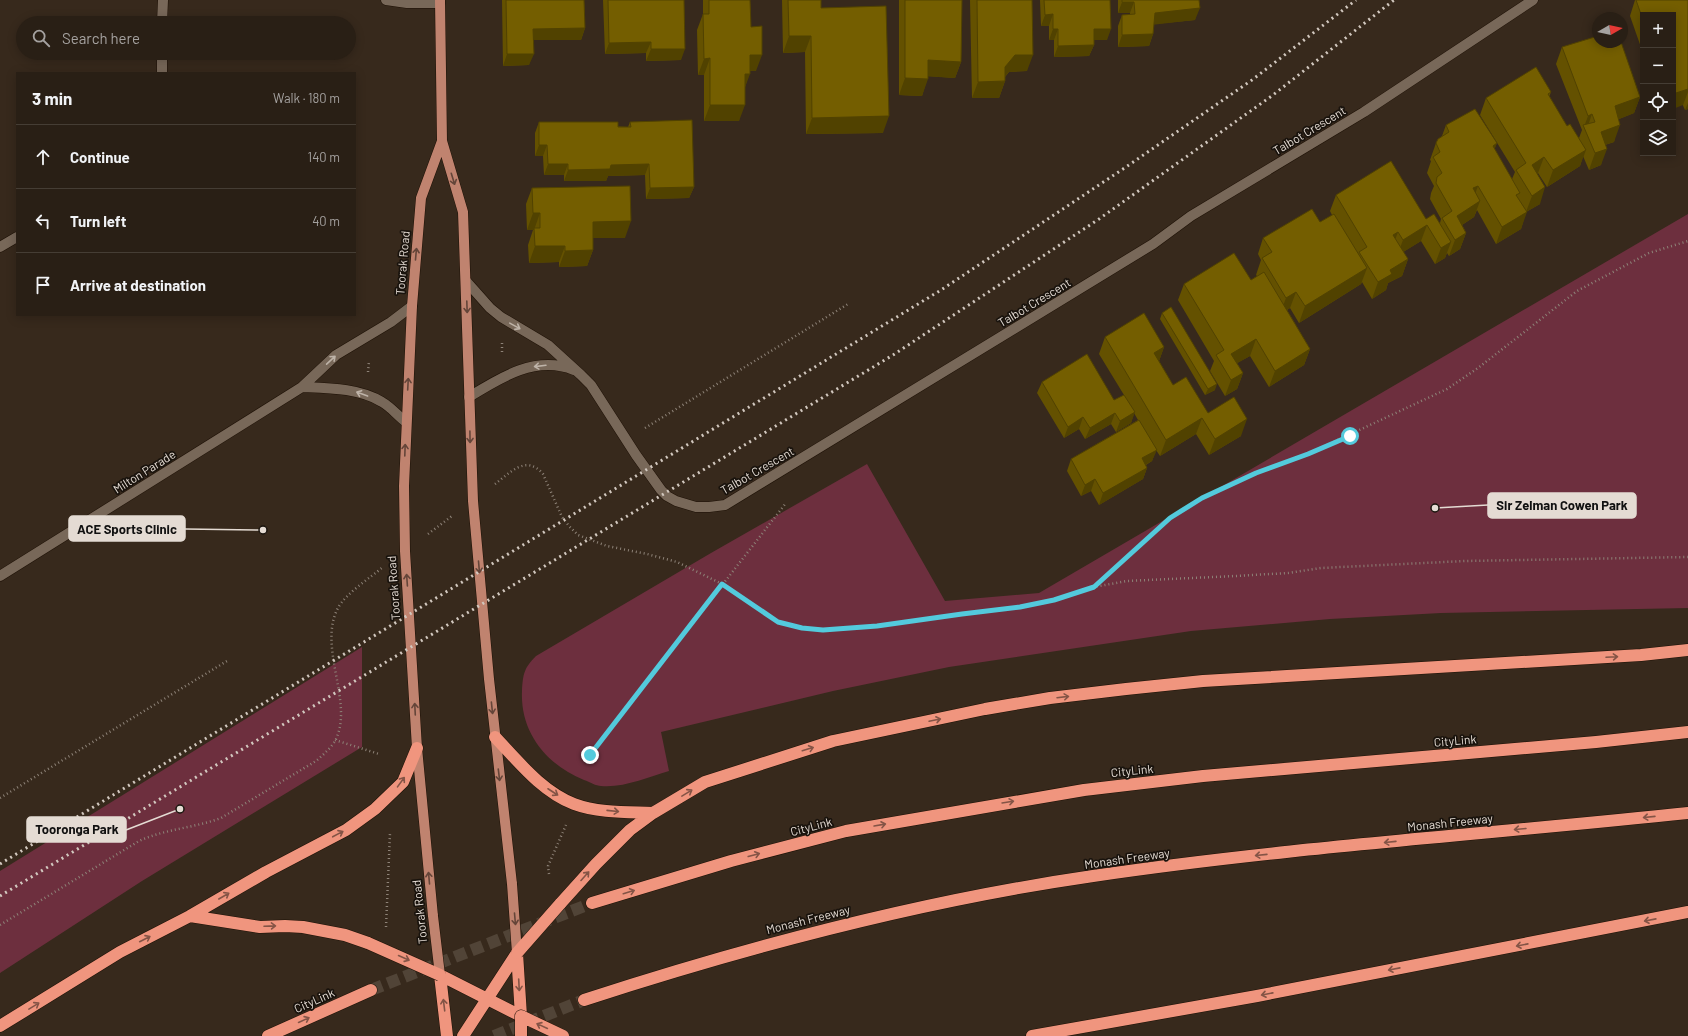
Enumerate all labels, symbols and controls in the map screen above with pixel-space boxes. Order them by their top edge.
north arrow [1592,12,1628,48]
map controls [1640,12,1676,156]
button: + [1640,12,1676,48]
search box [16,16,356,60]
icon: search [30,27,52,49]
text: Search here [62,29,140,47]
button: − [1640,48,1676,84]
button: locate [1640,84,1676,120]
text: 3 min [32,88,72,108]
text: Walk · 180 m [273,90,340,106]
street label: Talbot Crescent [1270,103,1348,157]
button: layers [1640,120,1676,156]
icon: ahead [32,146,54,168]
text: Continue [70,148,130,166]
text: 140 m [308,149,340,165]
one-way arrow [450,172,457,185]
icon: left [32,210,54,232]
text: Turn left [70,212,126,230]
text: 40 m [312,213,340,229]
street label: Toorak Road [392,230,412,296]
one-way arrow [413,248,420,261]
icon: arrive [32,274,54,296]
street label: Talbot Crescent [995,275,1073,329]
text: Arrive at destination [70,276,206,294]
one-way arrow [463,300,471,313]
one-way arrow [509,323,521,331]
one-way arrow [326,356,336,365]
one-way arrow [534,362,547,370]
one-way arrow [405,377,412,390]
one-way arrow [357,390,369,398]
route start [1341,427,1359,445]
one-way arrow [467,430,474,443]
street label: Talbot Crescent [718,443,796,497]
one-way arrow [402,444,409,457]
street label: Milton Parade [110,446,178,496]
callout: Sir Zelman Cowen Park [1488,493,1636,518]
text: Sir Zelman Cowen Park [1496,497,1628,513]
callout: ACE Sports Clinic [69,516,185,541]
text: ACE Sports Clinic [77,521,177,537]
street label: Toorak Road [384,555,402,621]
one-way arrow [475,560,482,573]
one-way arrow [403,574,410,587]
one-way arrow [1606,653,1619,660]
one-way arrow [1056,693,1069,700]
one-way arrow [488,701,495,714]
one-way arrow [411,703,418,716]
one-way arrow [928,715,941,723]
street label: CityLink [1433,731,1477,749]
one-way arrow [802,745,815,752]
route end [581,746,599,764]
street label: CityLink [1110,761,1154,779]
one-way arrow [495,768,503,781]
one-way arrow [397,777,405,788]
one-way arrow [547,789,559,797]
one-way arrow [681,789,693,797]
one-way arrow [1001,798,1014,806]
one-way arrow [606,807,619,815]
street label: Monash Freeway [1406,810,1494,833]
one-way arrow [1643,813,1656,821]
street label: CityLink [789,814,833,838]
callout: Tooronga Park [27,817,126,842]
text: Tooronga Park [35,821,119,837]
one-way arrow [873,821,886,829]
one-way arrow [1514,826,1527,833]
one-way arrow [332,830,344,837]
one-way arrow [1384,838,1397,846]
street label: Monash Freeway [1083,845,1171,871]
one-way arrow [747,851,760,858]
one-way arrow [1255,852,1268,859]
one-way arrow [580,871,590,881]
one-way arrow [426,872,433,885]
street label: Toorak Road [409,879,429,945]
one-way arrow [622,888,635,895]
one-way arrow [218,892,230,900]
street label: Monash Freeway [765,902,852,936]
one-way arrow [511,912,518,925]
one-way arrow [1644,916,1657,924]
one-way arrow [263,922,276,930]
one-way arrow [139,935,151,942]
one-way arrow [1516,941,1529,949]
one-way arrow [397,955,409,963]
one-way arrow [1388,966,1401,974]
one-way arrow [516,978,523,991]
street label: CityLink [292,985,336,1015]
one-way arrow [1261,990,1274,998]
one-way arrow [440,999,447,1012]
one-way arrow [28,1002,40,1010]
one-way arrow [297,1015,309,1023]
one-way arrow [536,1022,548,1029]

